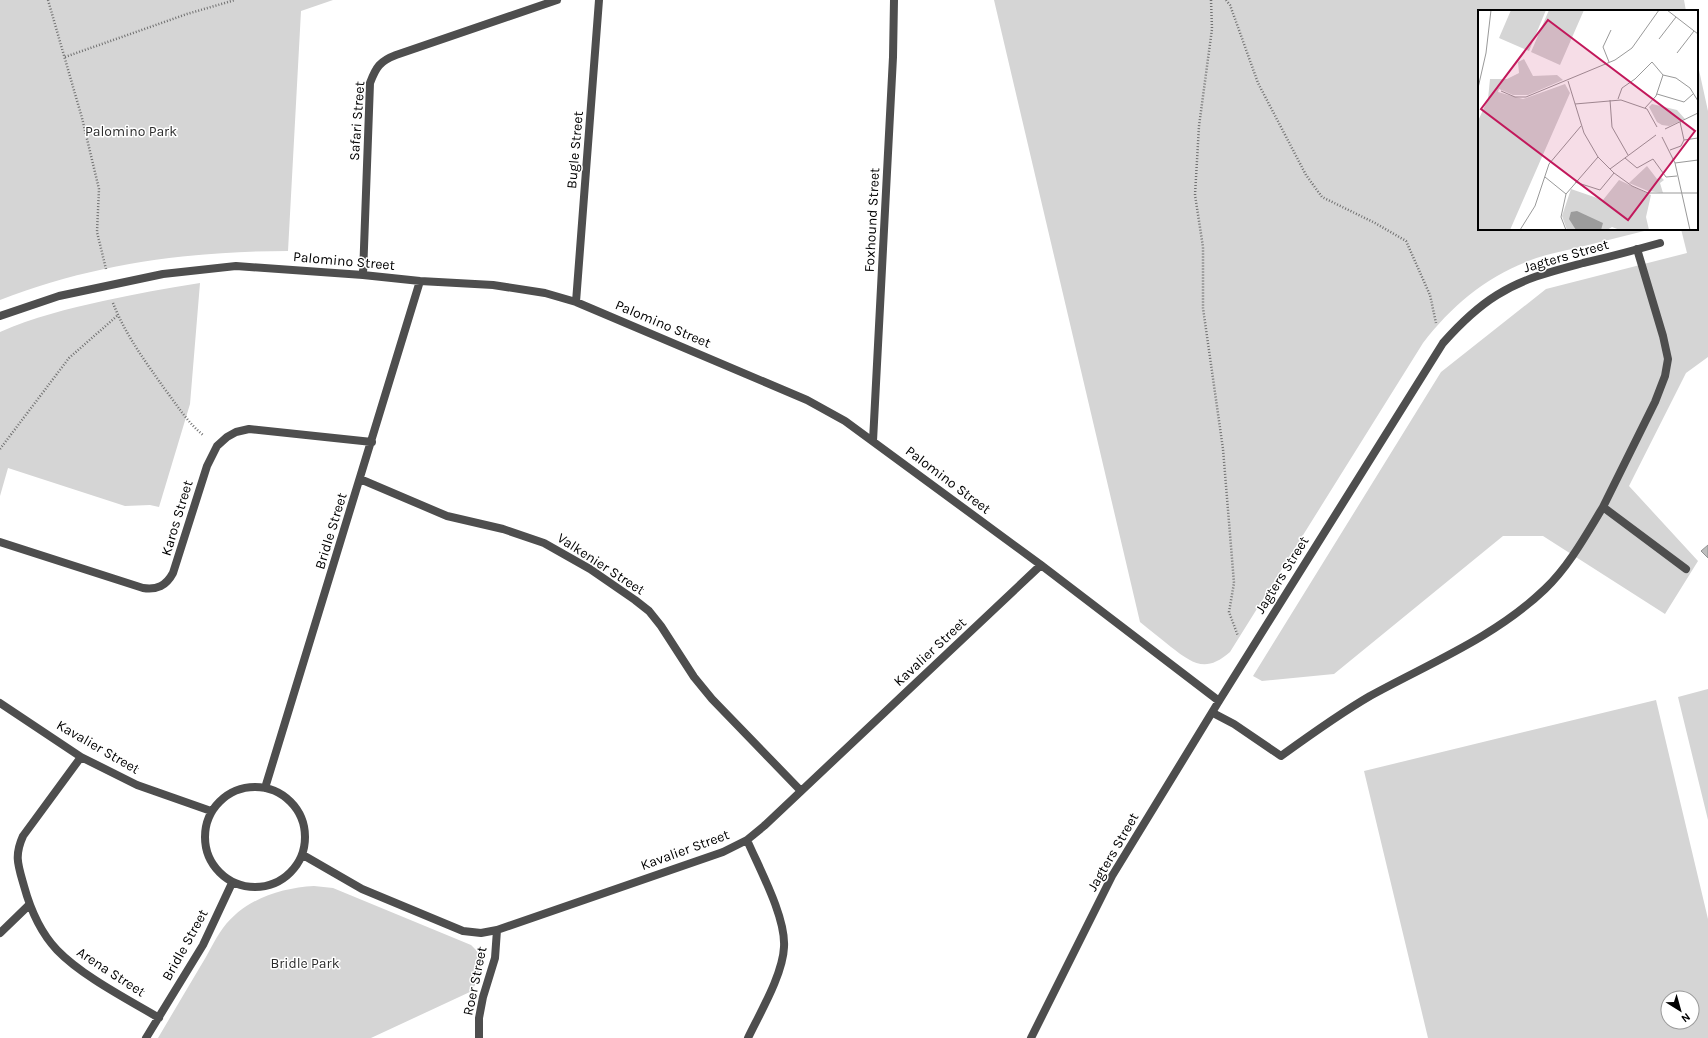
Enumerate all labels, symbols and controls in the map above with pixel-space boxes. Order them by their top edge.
inset map [1478,10,1698,230]
street label: Safari Street [346,81,368,161]
street label: Bugle Street [563,110,587,190]
park label: Palomino Park [85,123,177,140]
street label: Foxhound Street [861,167,883,273]
street label: Jagters Street [1521,236,1611,276]
street label: Palomino Street [292,248,396,274]
street label: Palomino Street [613,296,713,352]
street label: Palomino Street [902,442,994,518]
street label: Karos Street [157,478,197,558]
street label: Bridle Street [311,491,351,571]
street label: Valkenier Street [554,529,648,599]
street label: Jagters Street [1252,533,1312,617]
street label: Kavalier Street [890,614,970,690]
street label: Kavalier Street [53,716,143,778]
street label: Jagters Street [1084,810,1142,894]
street label: Kavalier Street [638,826,732,874]
street label: Bridle Street [158,906,212,984]
street label: Arena Street [74,944,148,1000]
street label: Roer Street [459,945,491,1017]
park label: Bridle Park [270,955,340,972]
north arrow [1660,990,1700,1030]
text: N [1679,1010,1693,1025]

